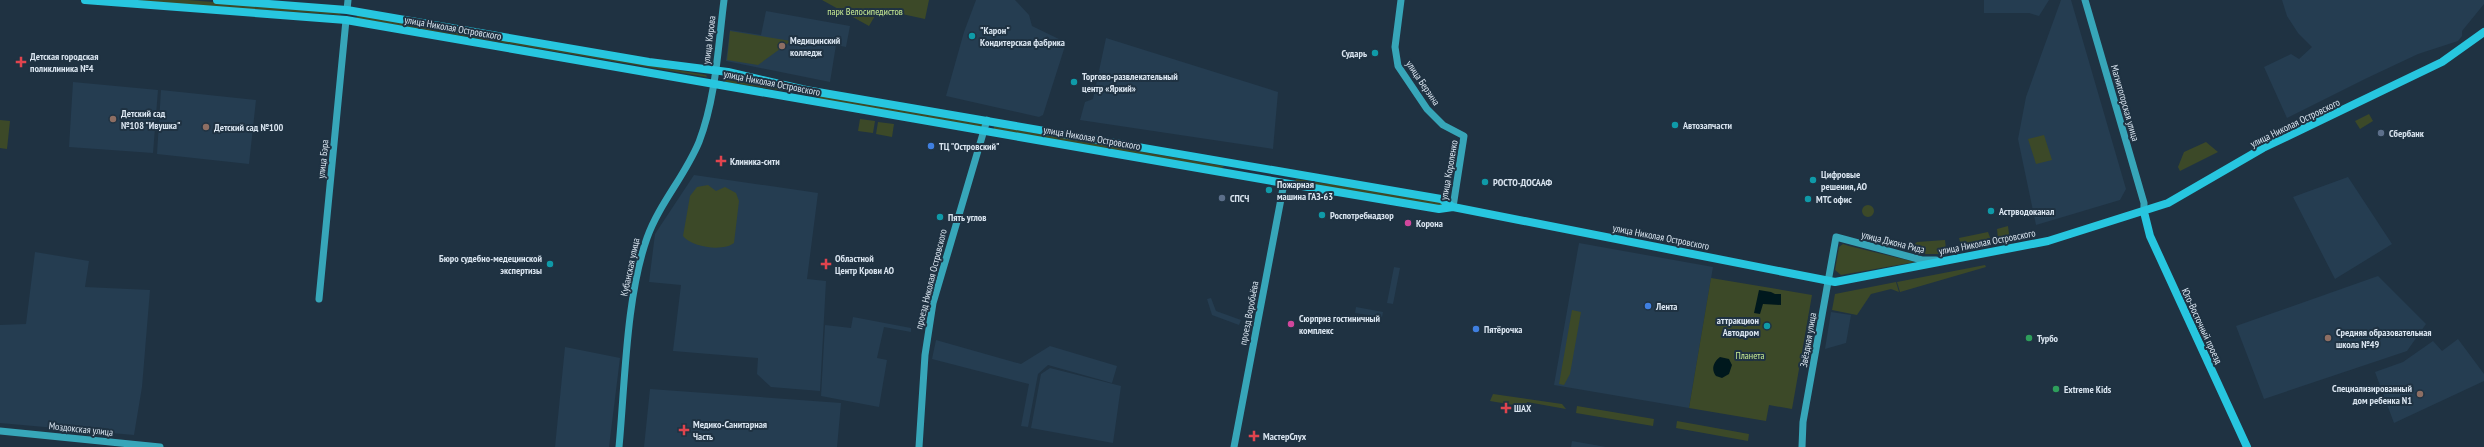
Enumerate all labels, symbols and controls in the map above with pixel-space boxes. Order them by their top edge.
park label: парк Велосипедистов [827,5,903,18]
street label: улица Николая Островского [404,13,502,43]
street label: улица Кирова [700,15,718,65]
place label: "Карон" Кондитерская фабрика [980,24,1065,49]
marker: "Карон" Кондитерская фабрика [967,31,977,41]
place label: Медицинский колледж [790,34,841,59]
marker: Медицинский колледж [777,41,787,51]
place label: Сударь [1342,47,1367,60]
marker: Сударь [1370,48,1380,58]
place label: Детская городская поликлиника №4 [30,50,98,75]
marker: Детская городская поликлиника №4 [15,56,27,68]
street label: улица Берзина [1403,58,1443,108]
street label: Магнитогорская улица [2108,63,2142,143]
street label: улица Николая Островского [723,67,821,99]
place label: Торгово-развлекательный центр «Яркий» [1082,70,1178,95]
marker: Торгово-развлекательный центр «Яркий» [1069,77,1079,87]
street label: улица Николая Островского [2248,96,2342,150]
place label: Детский сад №108 "Ивушка" [121,107,181,132]
marker: Детский сад №108 "Ивушка" [108,114,118,124]
place label: Автозапчасти [1682,119,1732,132]
marker: Автозапчасти [1670,120,1680,130]
place label: Детский сад №100 [214,121,284,134]
marker: Детский сад №100 [201,122,211,132]
street label: улица Николая Островского [1043,123,1141,153]
place label: Сбербанк [2389,127,2425,140]
marker: Сбербанк [2376,128,2386,138]
street label: улица Бэра [314,139,332,179]
street label: улица Короленко [1437,139,1461,201]
place label: ТЦ "Островский" [939,140,1000,153]
marker: ТЦ "Островский" [926,141,936,151]
marker: Клиника-сити [715,155,727,167]
place label: Клиника-сити [730,155,780,168]
place label: Цифровые решения, АО [1821,168,1867,193]
marker: Цифровые решения, АО [1808,175,1818,185]
place label: РОСТО-ДОСААФ [1493,176,1553,189]
marker: РОСТО-ДОСААФ [1480,177,1490,187]
place label: Пожарная машина ГАЗ-63 [1277,178,1333,203]
marker: Пожарная машина ГАЗ-63 [1264,185,1274,195]
place label: СПСЧ [1230,192,1249,205]
marker: СПСЧ [1217,193,1227,203]
place label: МТС офис [1816,193,1852,206]
marker: МТС офис [1803,194,1813,204]
place label: Астрводоканал [1998,205,2054,218]
marker: Астрводоканал [1986,206,1996,216]
place label: Роспотребнадзор [1330,209,1394,222]
marker: Роспотребнадзор [1317,210,1327,220]
place label: Пять углов [948,211,986,224]
marker: Пять углов [935,212,945,222]
place label: Корона [1416,217,1443,230]
marker: Корона [1403,218,1413,228]
street label: улица Николая Островского [1612,221,1710,253]
street label: улица Николая Островского [1938,226,2036,258]
street label: проезд Николая Островского [912,228,950,330]
street label: улица Джона Рида [1860,228,1926,256]
street label: Кубанская улица [617,237,643,297]
place label: Бюро судебно-медецинской экспертизы [439,252,542,277]
place label: Областной Центр Крови АО [835,252,894,277]
marker: Областной Центр Крови АО [820,258,832,270]
marker: Бюро судебно-медецинской экспертизы [545,259,555,269]
street label: проезд Воробьёва [1236,280,1262,346]
street label: Юго-Восточный проезд [2179,286,2226,367]
place label: Лента [1655,300,1677,313]
marker: Лента [1643,301,1653,311]
place label: Сюрприз гостиничный комплекс [1299,312,1381,337]
street label: Звёздная улица [1797,312,1819,368]
place label: аттракцион Автодром [1717,314,1760,339]
marker: Сюрприз гостиничный комплекс [1286,319,1296,329]
marker: аттракцион Автодром [1762,321,1772,331]
place label: Пятёрочка [1484,323,1522,336]
marker: Пятёрочка [1471,324,1481,334]
place label: Средняя образовательная школа №49 [2336,326,2432,351]
place label: Турбо [2037,332,2059,345]
marker: Турбо [2024,333,2034,343]
marker: Средняя образовательная школа №49 [2323,333,2333,343]
park label: Планета [1736,349,1765,362]
place label: Специализированный дом ребенка N1 [2332,382,2412,407]
place label: Extreme Kids [2064,383,2112,396]
marker: Extreme Kids [2051,384,2061,394]
marker: Специализированный дом ребенка N1 [2415,389,2425,399]
place label: ШАХ [1514,402,1532,415]
marker: ШАХ [1501,403,1511,413]
place label: Медико-Санитарная Часть [693,418,767,443]
street label: Моздокская улица [48,419,114,439]
marker: Медико-Санитарная Часть [678,424,690,436]
marker: МастерСлух [1248,430,1260,442]
place label: МастерСлух [1263,430,1307,443]

